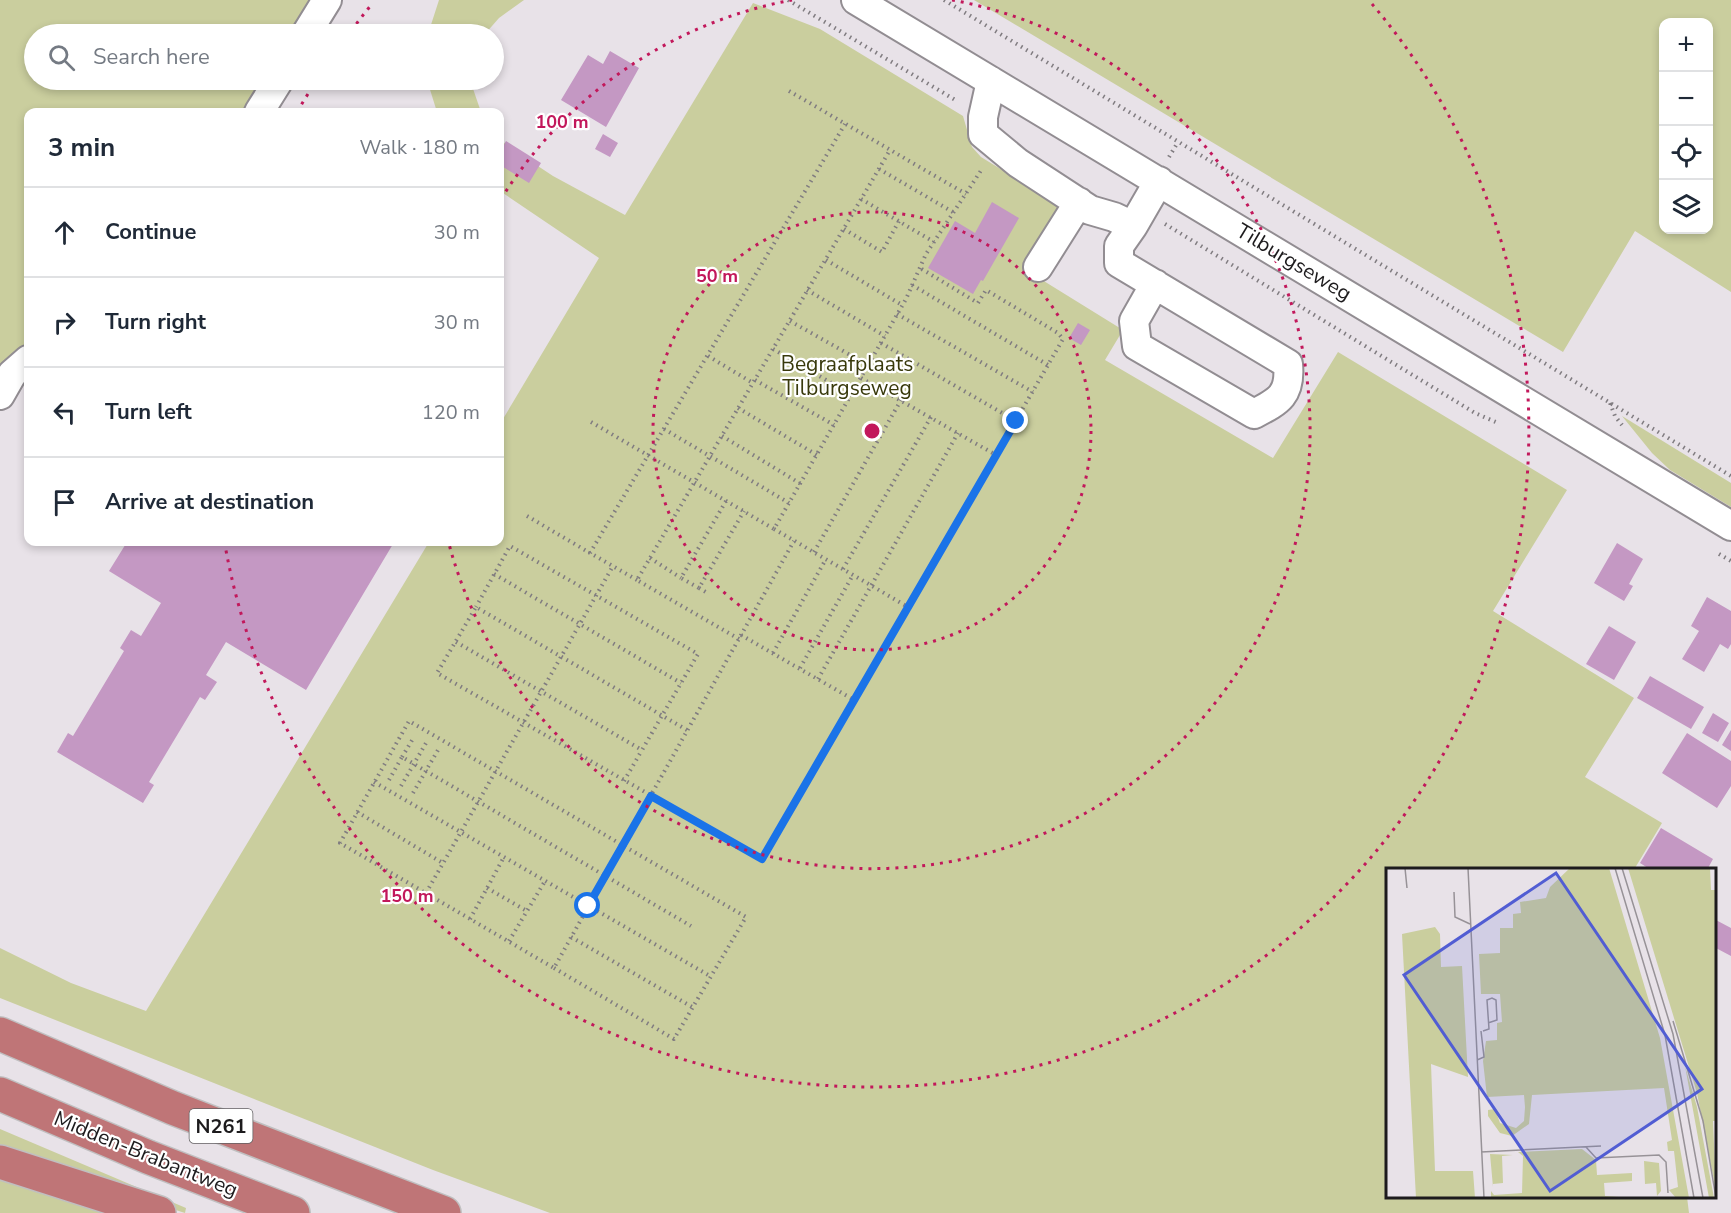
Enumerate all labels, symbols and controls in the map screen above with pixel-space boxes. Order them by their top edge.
map controls [1659,18,1713,234]
button: + [1659,18,1713,72]
search box [24,24,504,90]
icon: search [45,41,78,74]
text: Search here [93,42,210,72]
button: − [1659,72,1713,126]
text: 100 m [535,110,589,134]
button: locate [1659,126,1713,180]
text: 3 min [48,130,115,165]
text: Walk · 180 m [360,134,480,161]
button: layers [1659,180,1713,234]
icon: ahead [48,216,81,249]
text: Continue [105,217,196,247]
street label: Tilburgseweg [1231,217,1357,307]
text: 30 m [434,219,480,246]
text: 50 m [696,264,738,288]
icon: right [48,306,81,339]
text: Turn right [105,307,206,337]
text: 30 m [434,309,480,336]
park label: Begraafplaats Tilburgseweg [781,350,913,402]
icon: left [48,396,81,429]
text: Turn left [105,397,192,427]
text: 120 m [422,399,480,426]
route end [1002,407,1028,433]
centre of rings [862,421,882,441]
icon: arrive [48,486,81,519]
text: Arrive at destination [105,487,314,517]
inset map [1386,868,1716,1198]
text: 150 m [380,884,434,908]
route start [574,892,600,918]
street label: Midden-Brabantweg [50,1104,242,1204]
road number: N261 [190,1109,252,1143]

